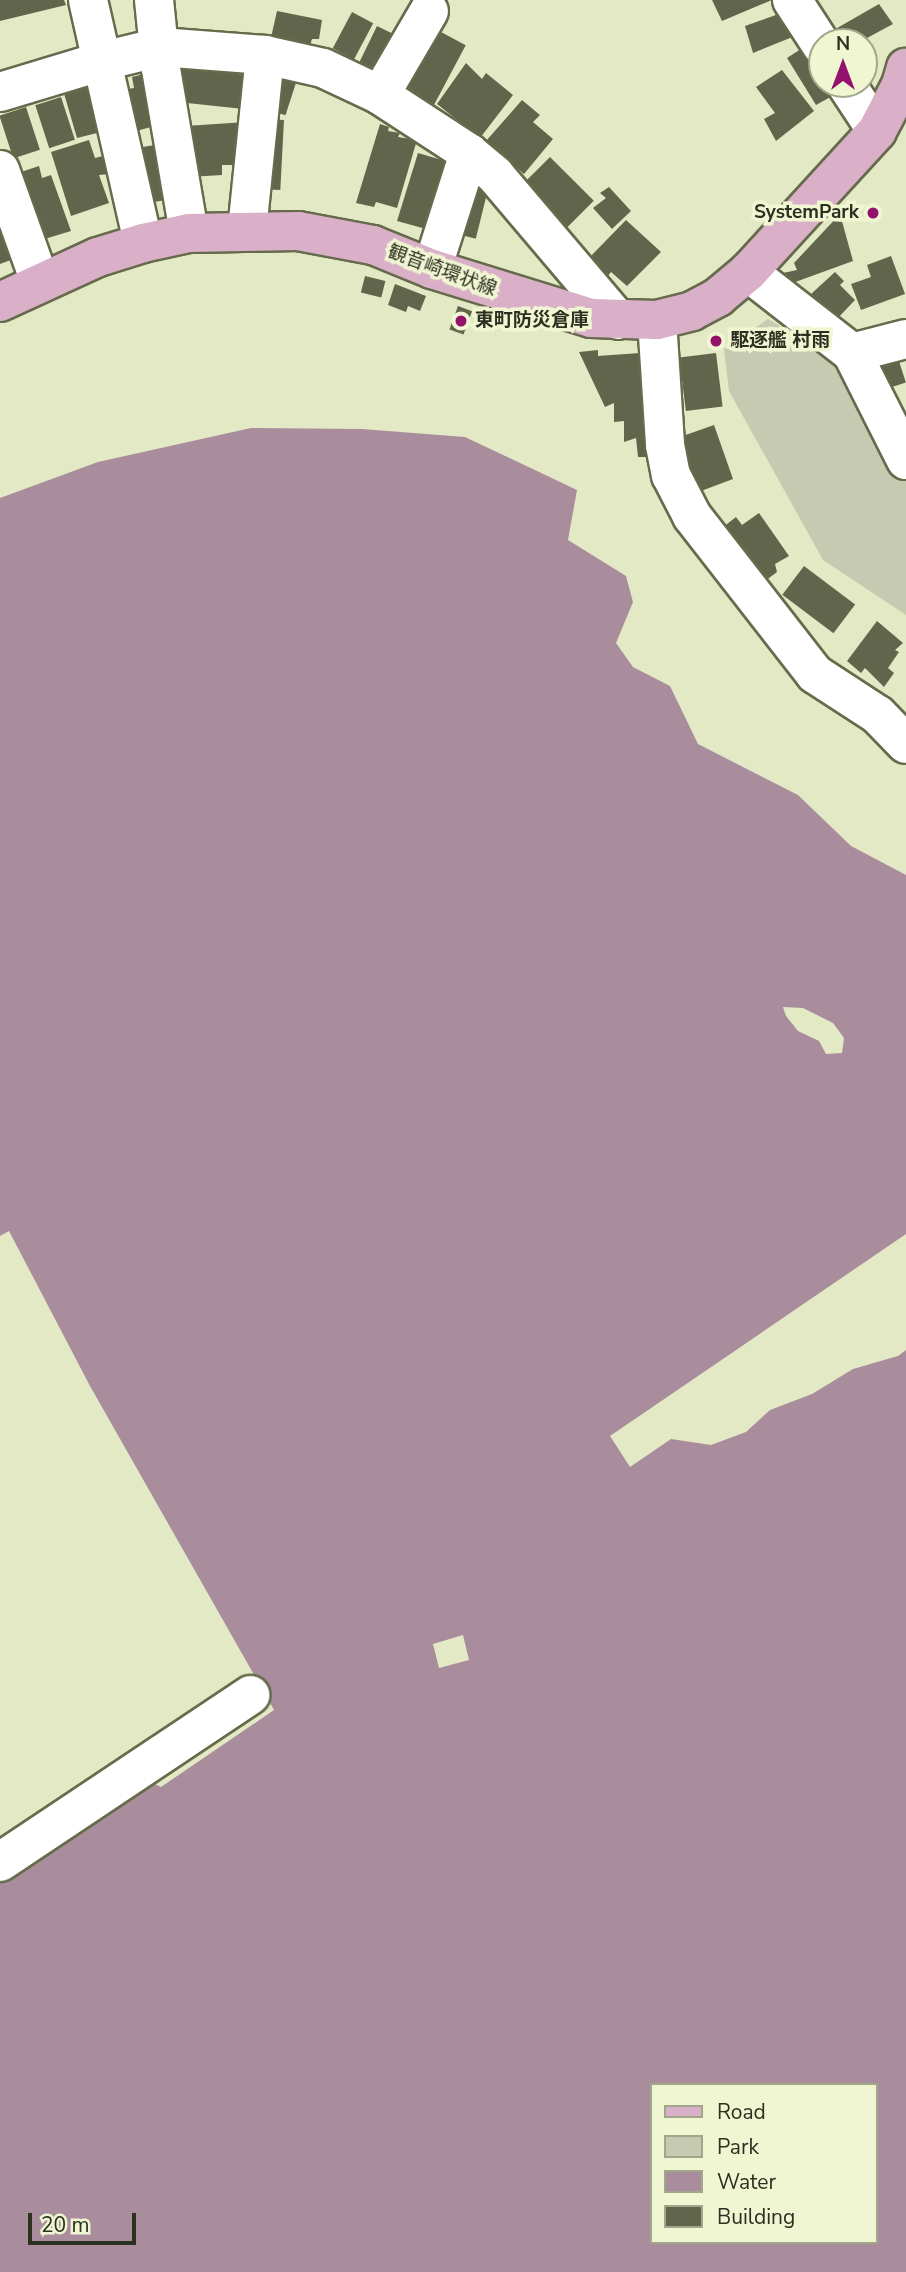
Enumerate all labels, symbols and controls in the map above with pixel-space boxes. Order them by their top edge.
north arrow [808,28,878,98]
text: N [836,31,850,57]
place label: SystemPark [754,202,859,224]
marker: SystemPark [865,205,881,221]
street label: 観音崎環状線 [385,241,499,301]
place label: 東町防災倉庫 [475,310,589,332]
marker: 東町防災倉庫 [453,313,469,329]
place label: 駆逐艦 村雨 [730,330,830,352]
marker: 駆逐艦 村雨 [708,333,724,349]
legend [650,2083,878,2244]
text: Road [717,2098,766,2126]
text: Park [717,2133,759,2161]
text: Water [717,2168,776,2196]
scale bar [32,2198,140,2242]
text: Building [717,2203,795,2231]
text: 20 m [41,2211,90,2239]

